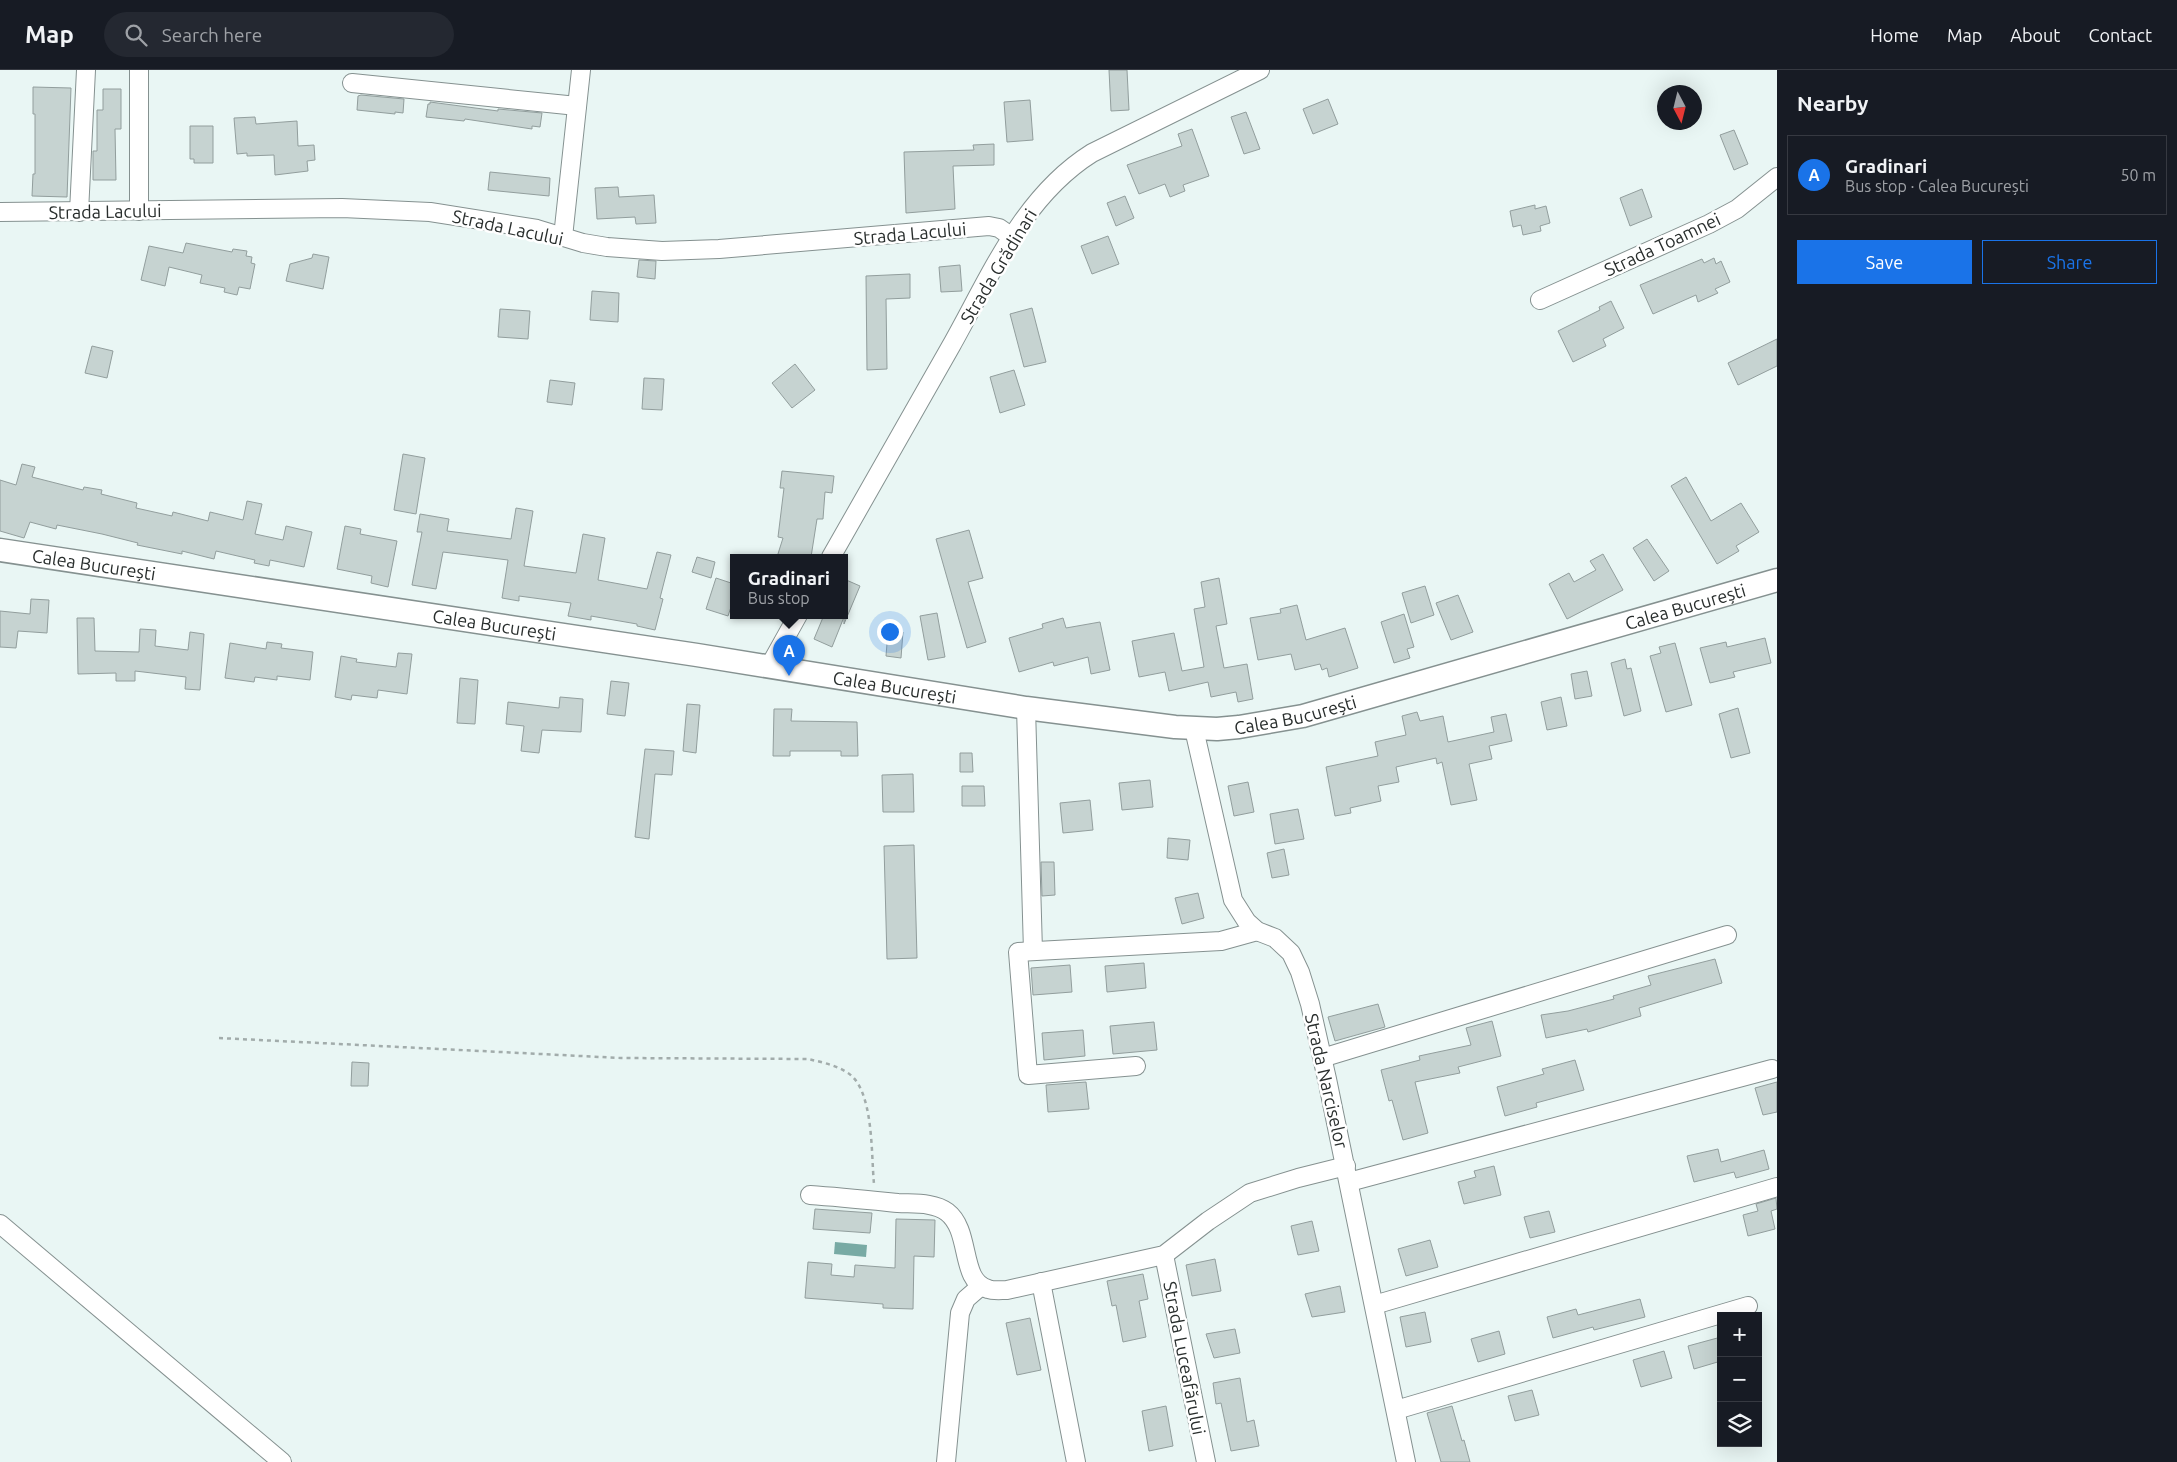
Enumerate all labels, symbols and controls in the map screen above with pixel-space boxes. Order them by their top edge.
search box [104,12,454,57]
text: Map [25,21,74,48]
icon: search [122,21,150,49]
text: Search here [162,24,262,46]
text: Home [1870,25,1919,45]
text: Map [1947,25,1982,45]
text: About [2010,25,2060,45]
text: Contact [2088,25,2152,45]
north arrow [1657,85,1702,130]
text: Nearby [1797,91,1868,115]
text: Gradinari [1845,155,1927,177]
text: A [1808,166,1820,184]
text: 50 m [2120,166,2156,184]
text: Bus stop · Calea București [1845,177,2029,195]
street label: Strada Lacului [48,200,162,222]
street label: Strada Lacului [451,205,565,249]
street label: Strada Grădinari [956,205,1040,327]
street label: Strada Toamnei [1601,208,1723,280]
street label: Strada Lacului [853,218,967,248]
button: Save [1797,240,1972,284]
button: Share [1982,240,2157,284]
street label: Calea București [31,545,157,583]
popup [730,554,848,619]
text: Gradinari [748,567,830,589]
street label: Calea București [1622,580,1748,633]
text: Bus stop [748,589,810,607]
street label: Calea București [431,605,558,644]
your location [877,619,903,645]
pin: A [773,635,805,676]
street label: Calea București [831,667,958,707]
street label: Calea București [1233,691,1359,738]
street label: Strada Narciselor [1302,1012,1352,1151]
street label: Strada Luceafărului [1160,1280,1210,1436]
map controls [1717,1312,1762,1447]
button: + [1717,1312,1762,1357]
button: − [1717,1357,1762,1402]
button: layers [1717,1402,1762,1447]

